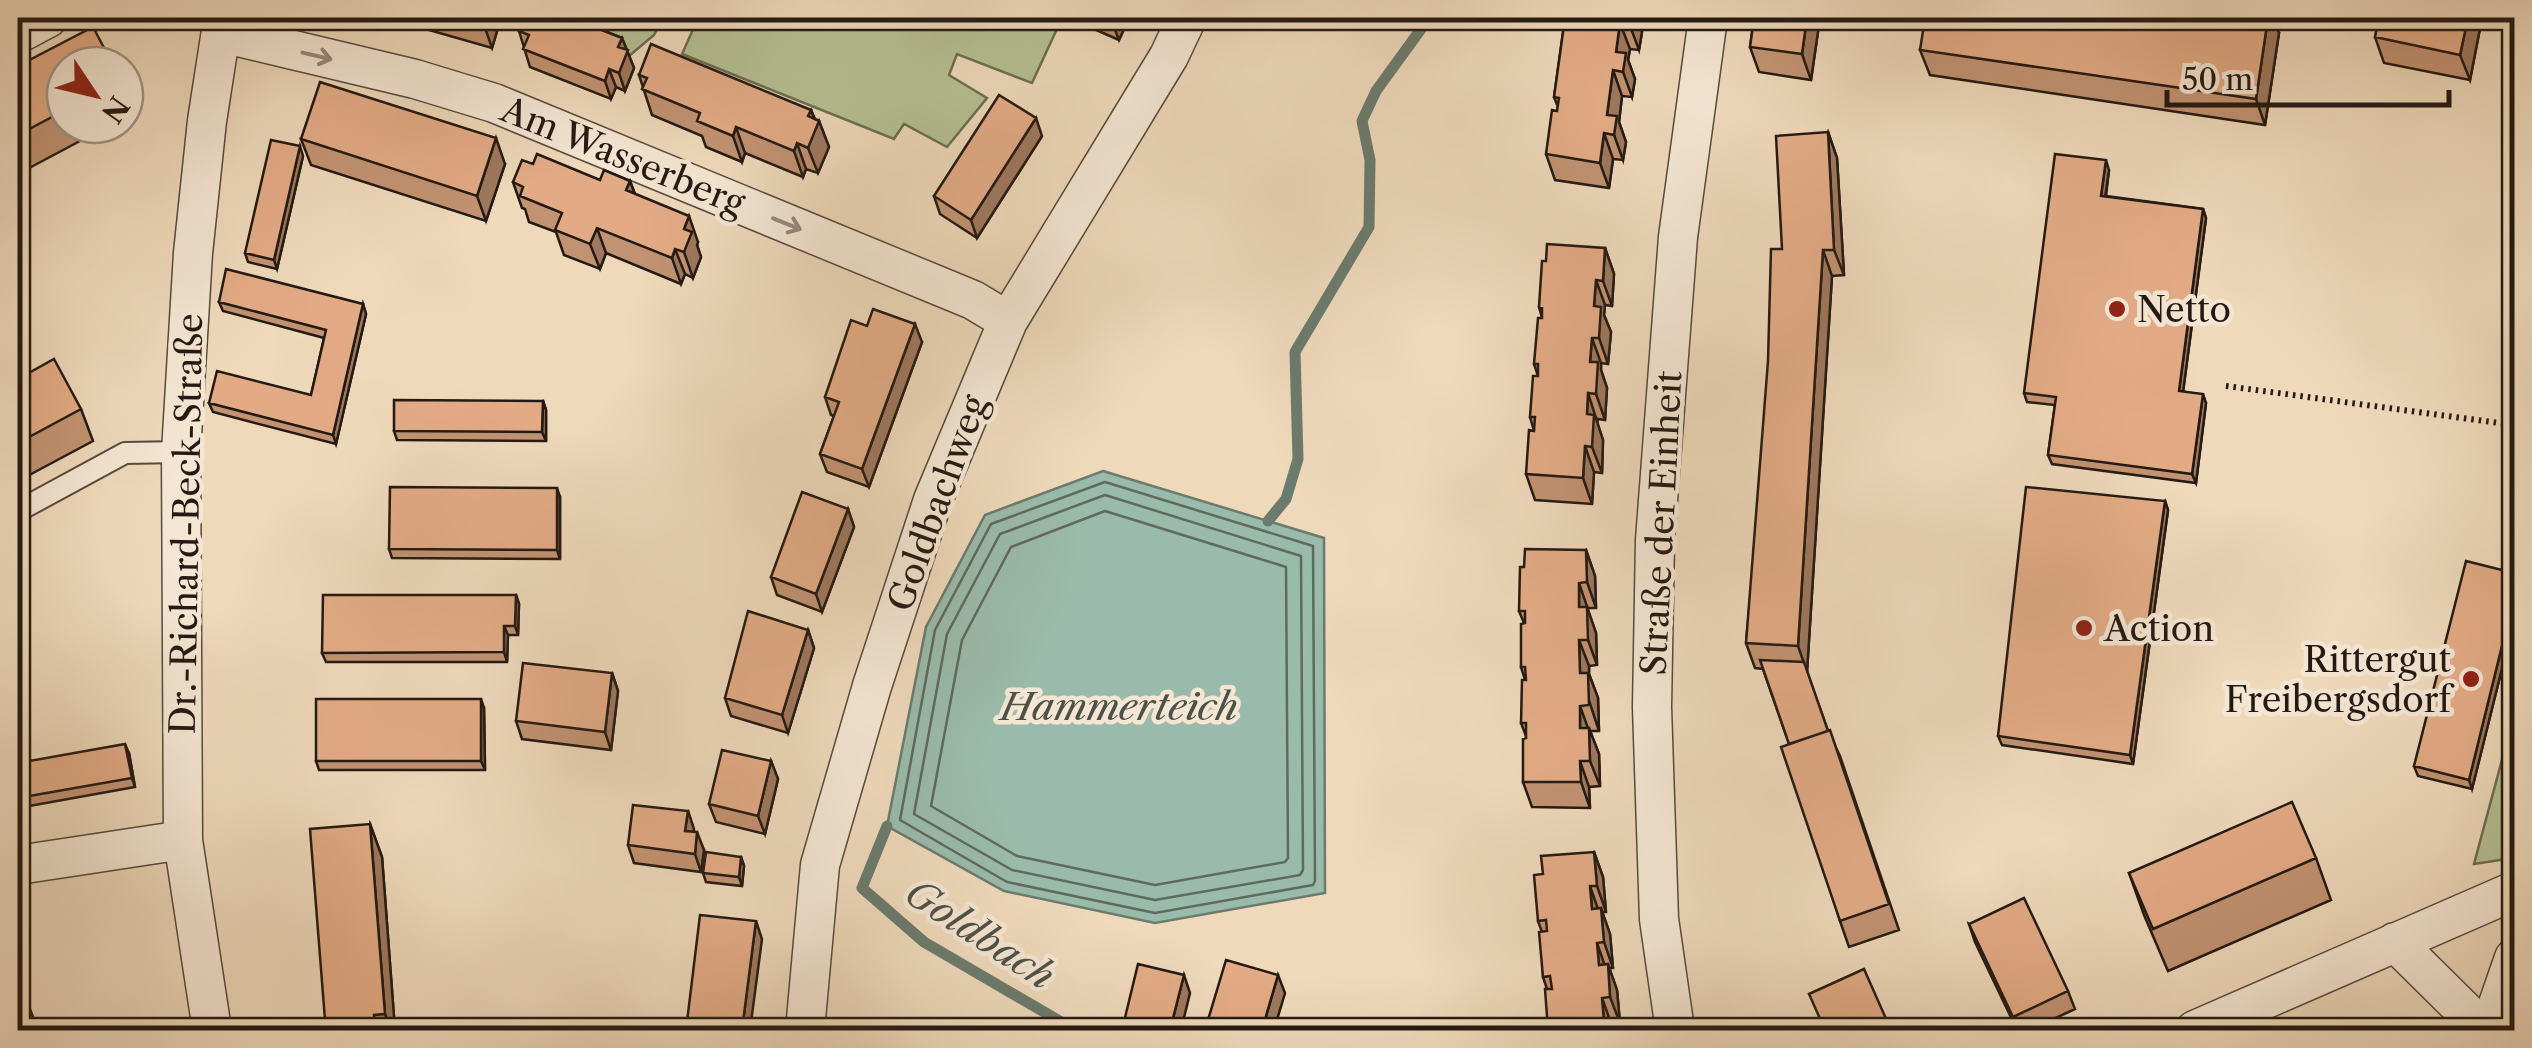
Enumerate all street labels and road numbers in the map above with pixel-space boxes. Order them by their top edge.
street label: Am Wasserberg [494,87,752,225]
street label: Dr.-Richard-Beck-Straße [161,313,211,735]
street label: Straße der Einheit [1632,369,1690,677]
street label: Goldbachweg [878,389,996,617]

